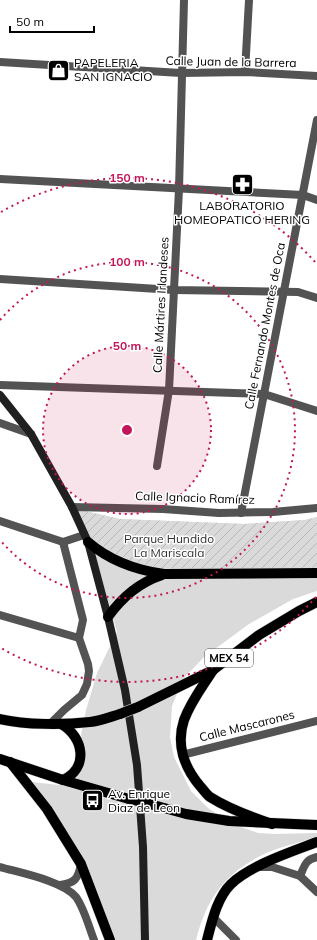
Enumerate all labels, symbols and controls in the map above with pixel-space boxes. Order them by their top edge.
scale bar [10,8,94,34]
text: 50 m [16,14,44,29]
street label: Calle Juan de la Barrera [165,53,297,70]
place label: PAPELERIA SAN IGNACIO [74,55,152,84]
shop icon: PAPELERIA SAN IGNACIO [46,57,72,83]
text: 150 m [109,170,145,185]
pharmacy icon: LABORATORIO HOMEOPATICO HERING [229,172,255,198]
place label: LABORATORIO HOMEOPATICO HERING [174,198,310,227]
street label: Calle Mártires Irlandeses [149,236,172,373]
street label: Calle Fernando Montes de Oca [241,241,288,411]
text: 100 m [109,254,145,269]
text: 50 m [113,338,141,353]
centre of rings [120,423,134,437]
street label: Calle Ignacio Ramírez [135,488,255,507]
park label: Parque Hundido La Mariscala [124,531,214,560]
road number: MEX 54 [205,649,253,667]
street label: Calle Mascarones [198,706,296,745]
place label: Av. Enrique Diaz de Leon [108,786,180,815]
bus stop icon: Av. Enrique Diaz de Leon [80,788,106,814]

